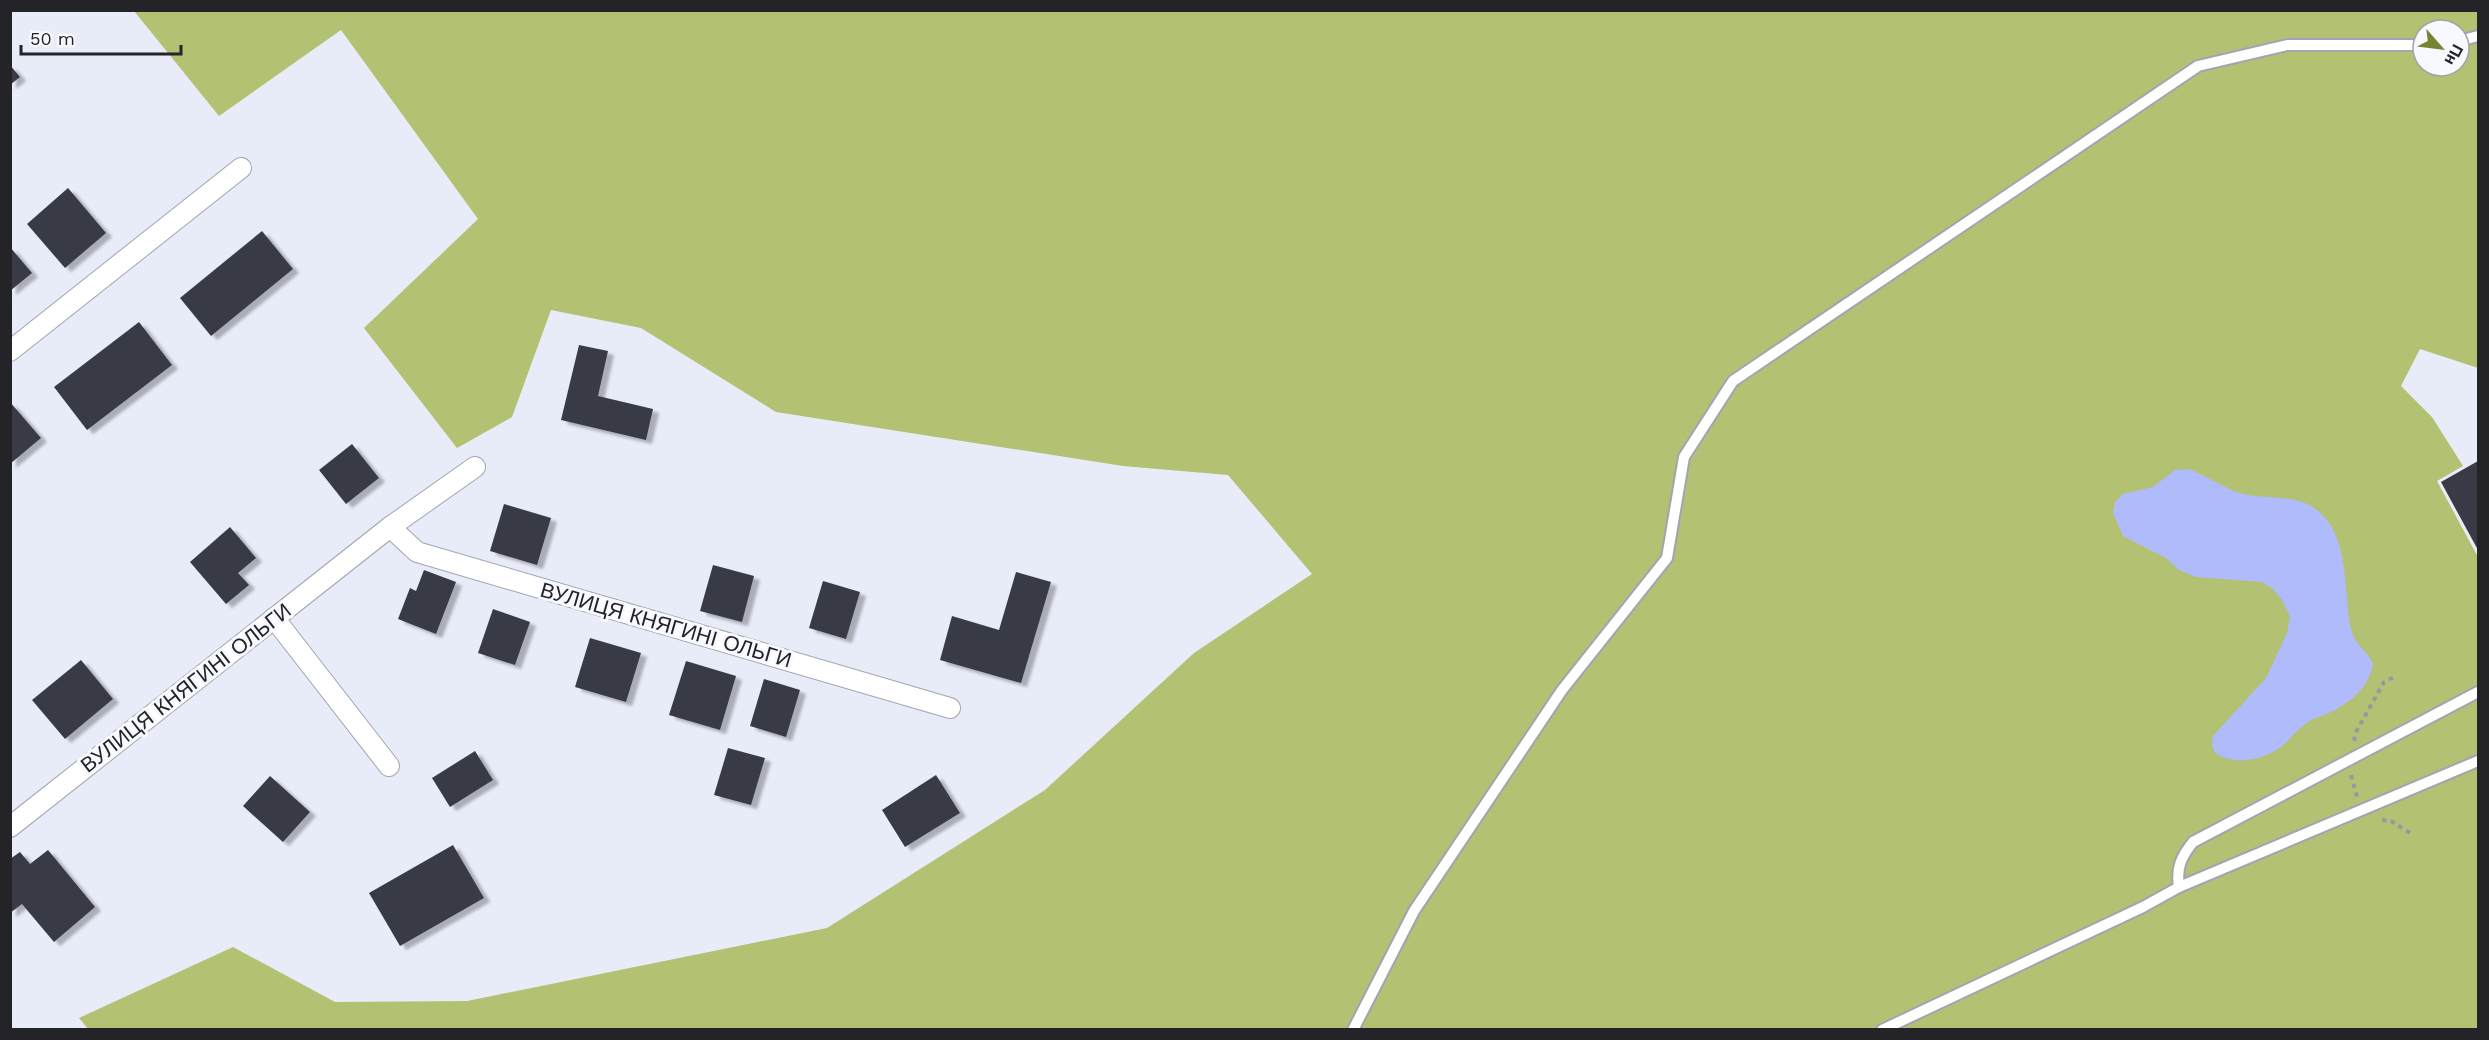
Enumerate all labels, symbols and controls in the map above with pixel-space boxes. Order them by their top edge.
scale bar [21,18,182,56]
north arrow [2411,18,2471,78]
text: 50 m [30,28,75,49]
text: Пн [2440,41,2467,69]
street label: ВУЛИЦЯ КНЯГИНІ ОЛЬГИ [538,577,795,672]
street label: ВУЛИЦЯ КНЯГИНІ ОЛЬГИ [76,598,296,777]

